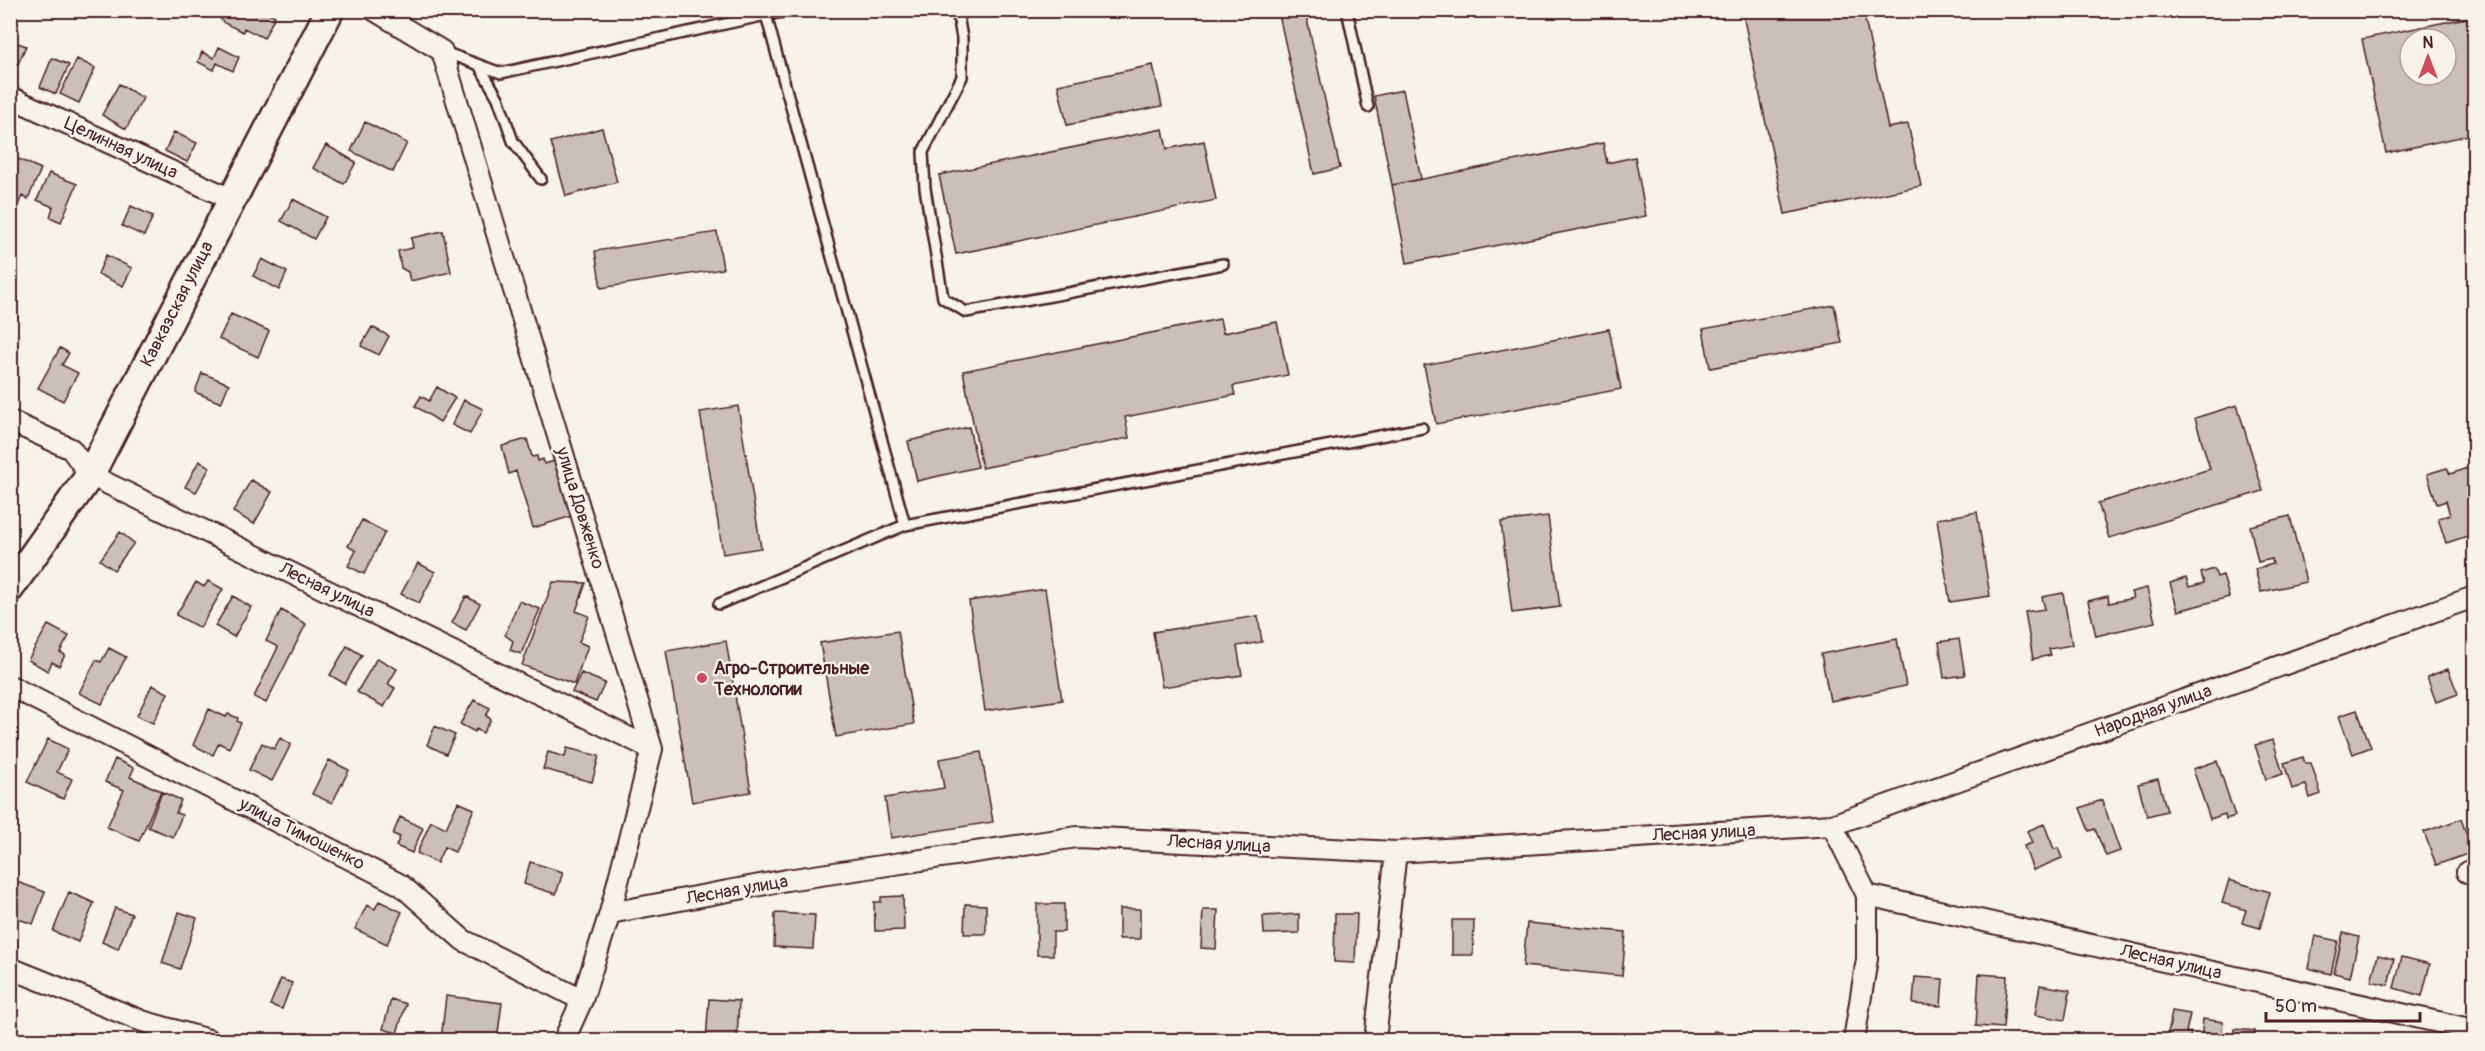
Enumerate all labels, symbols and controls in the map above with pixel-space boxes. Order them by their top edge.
north arrow [2398,27,2458,87]
text: N [2423,33,2434,53]
street label: Целинная улица [61,112,181,184]
street label: Кавказская улица [135,237,219,371]
street label: улица Довженко [550,443,610,572]
street label: Лесная улица [275,557,378,623]
place label: Агро-Строительные Технологии [713,657,870,701]
marker: Агро-Строительные Технологии [695,671,709,685]
street label: Народная улица [2091,679,2215,743]
street label: улица Тимошенко [234,792,369,876]
street label: Лесная улица [1651,819,1756,847]
street label: Лесная улица [1166,830,1271,858]
street label: Лесная улица [683,870,790,910]
street label: Лесная улица [2117,939,2224,985]
scale bar [2266,985,2420,1023]
text: 50 m [2275,995,2317,1018]

